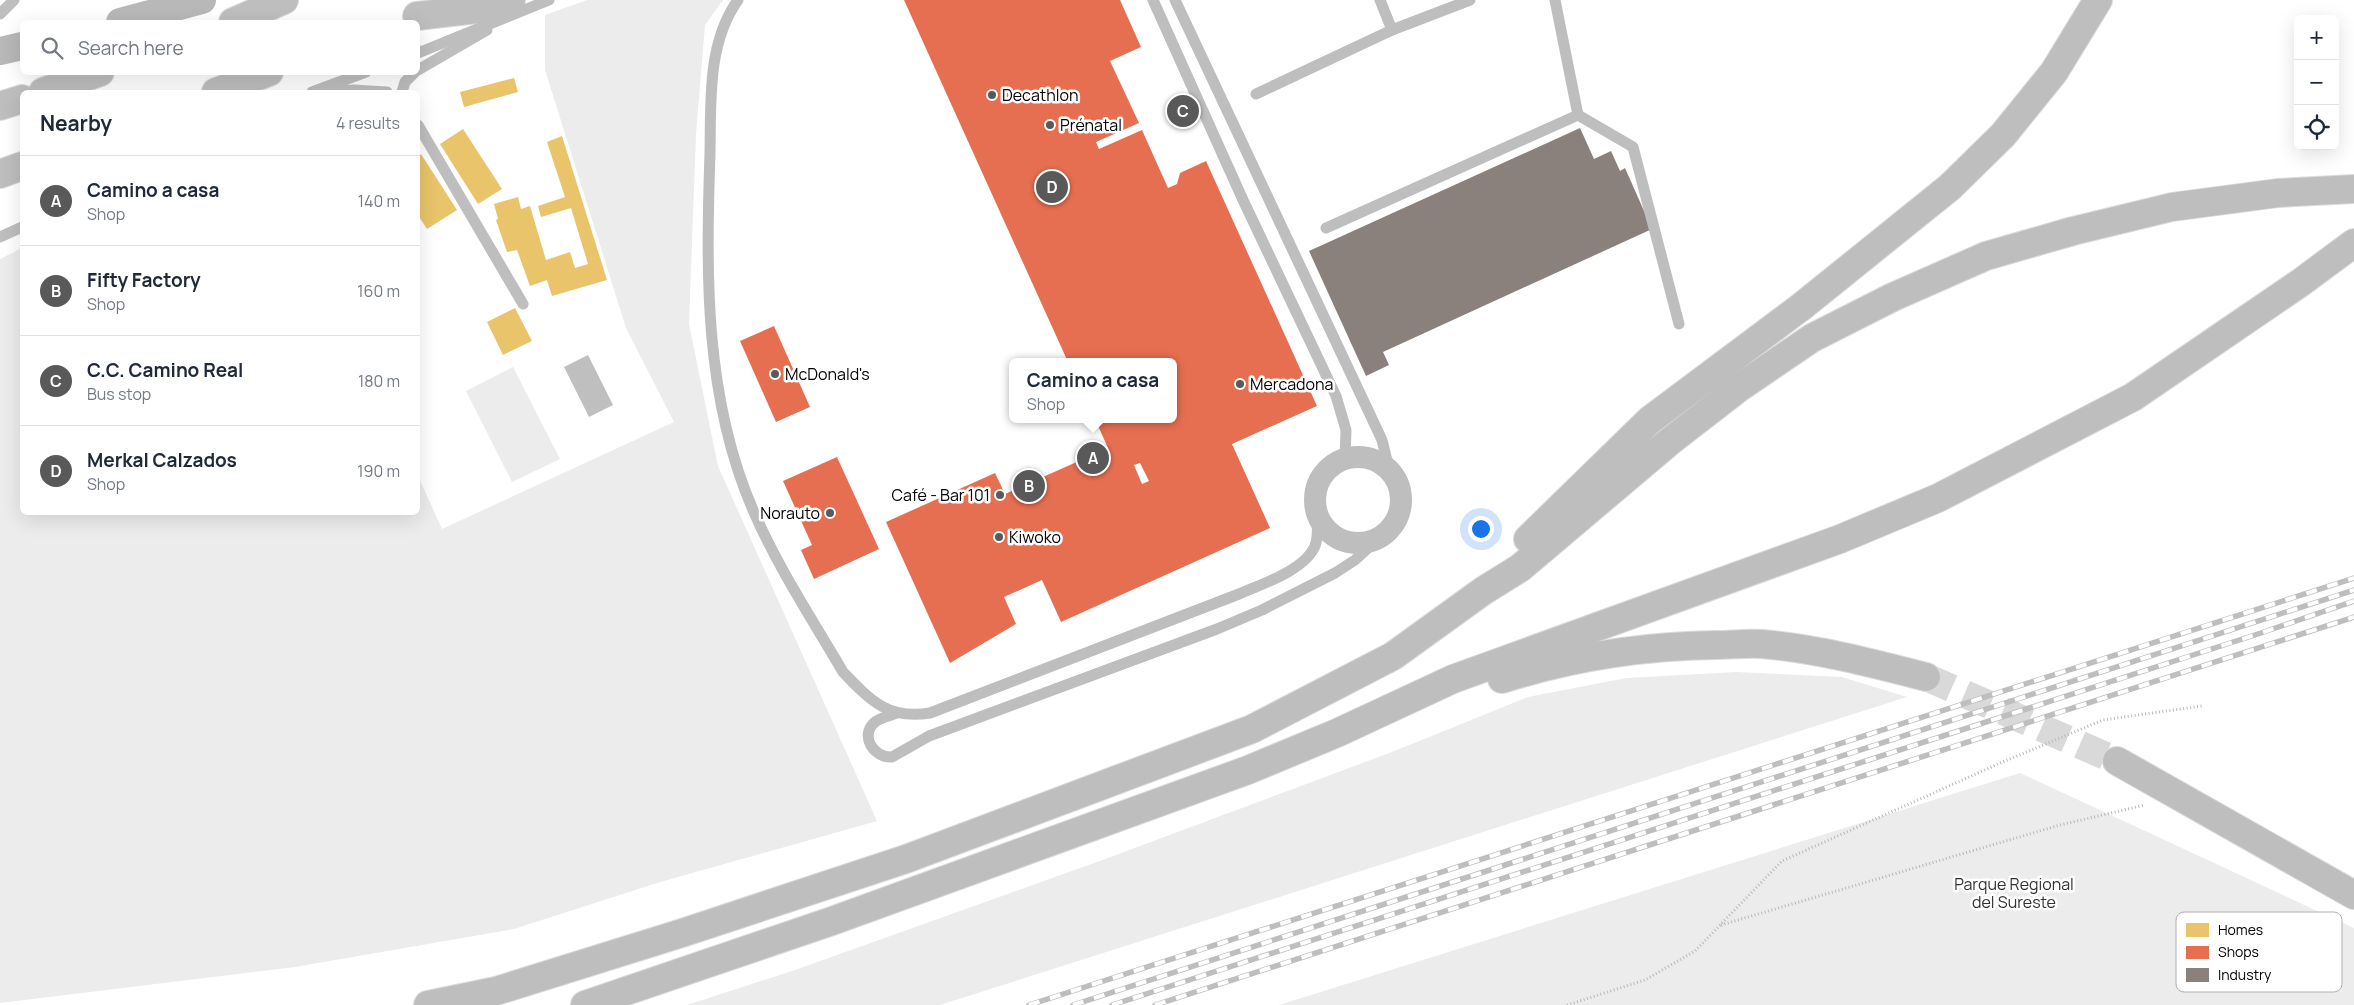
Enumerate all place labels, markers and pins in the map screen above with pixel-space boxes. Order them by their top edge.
place label: Decathlon [1002,84,1078,106]
marker: Decathlon [986,89,998,101]
pin: C [1167,92,1199,130]
place label: Prénatal [1060,114,1122,136]
marker: Prénatal [1044,119,1056,131]
pin: D [1036,168,1068,206]
place label: McDonald's [785,363,870,385]
marker: McDonald's [769,368,781,380]
place label: Mercadona [1250,373,1333,395]
marker: Mercadona [1234,378,1246,390]
pin: A [1077,439,1109,477]
pin: B [1013,467,1045,505]
place label: Café - Bar 101 [892,484,990,506]
marker: Café - Bar 101 [994,489,1006,501]
place label: Norauto [760,502,820,524]
marker: Norauto [824,507,836,519]
place label: Kiwoko [1009,526,1061,548]
marker: Kiwoko [993,531,1005,543]

